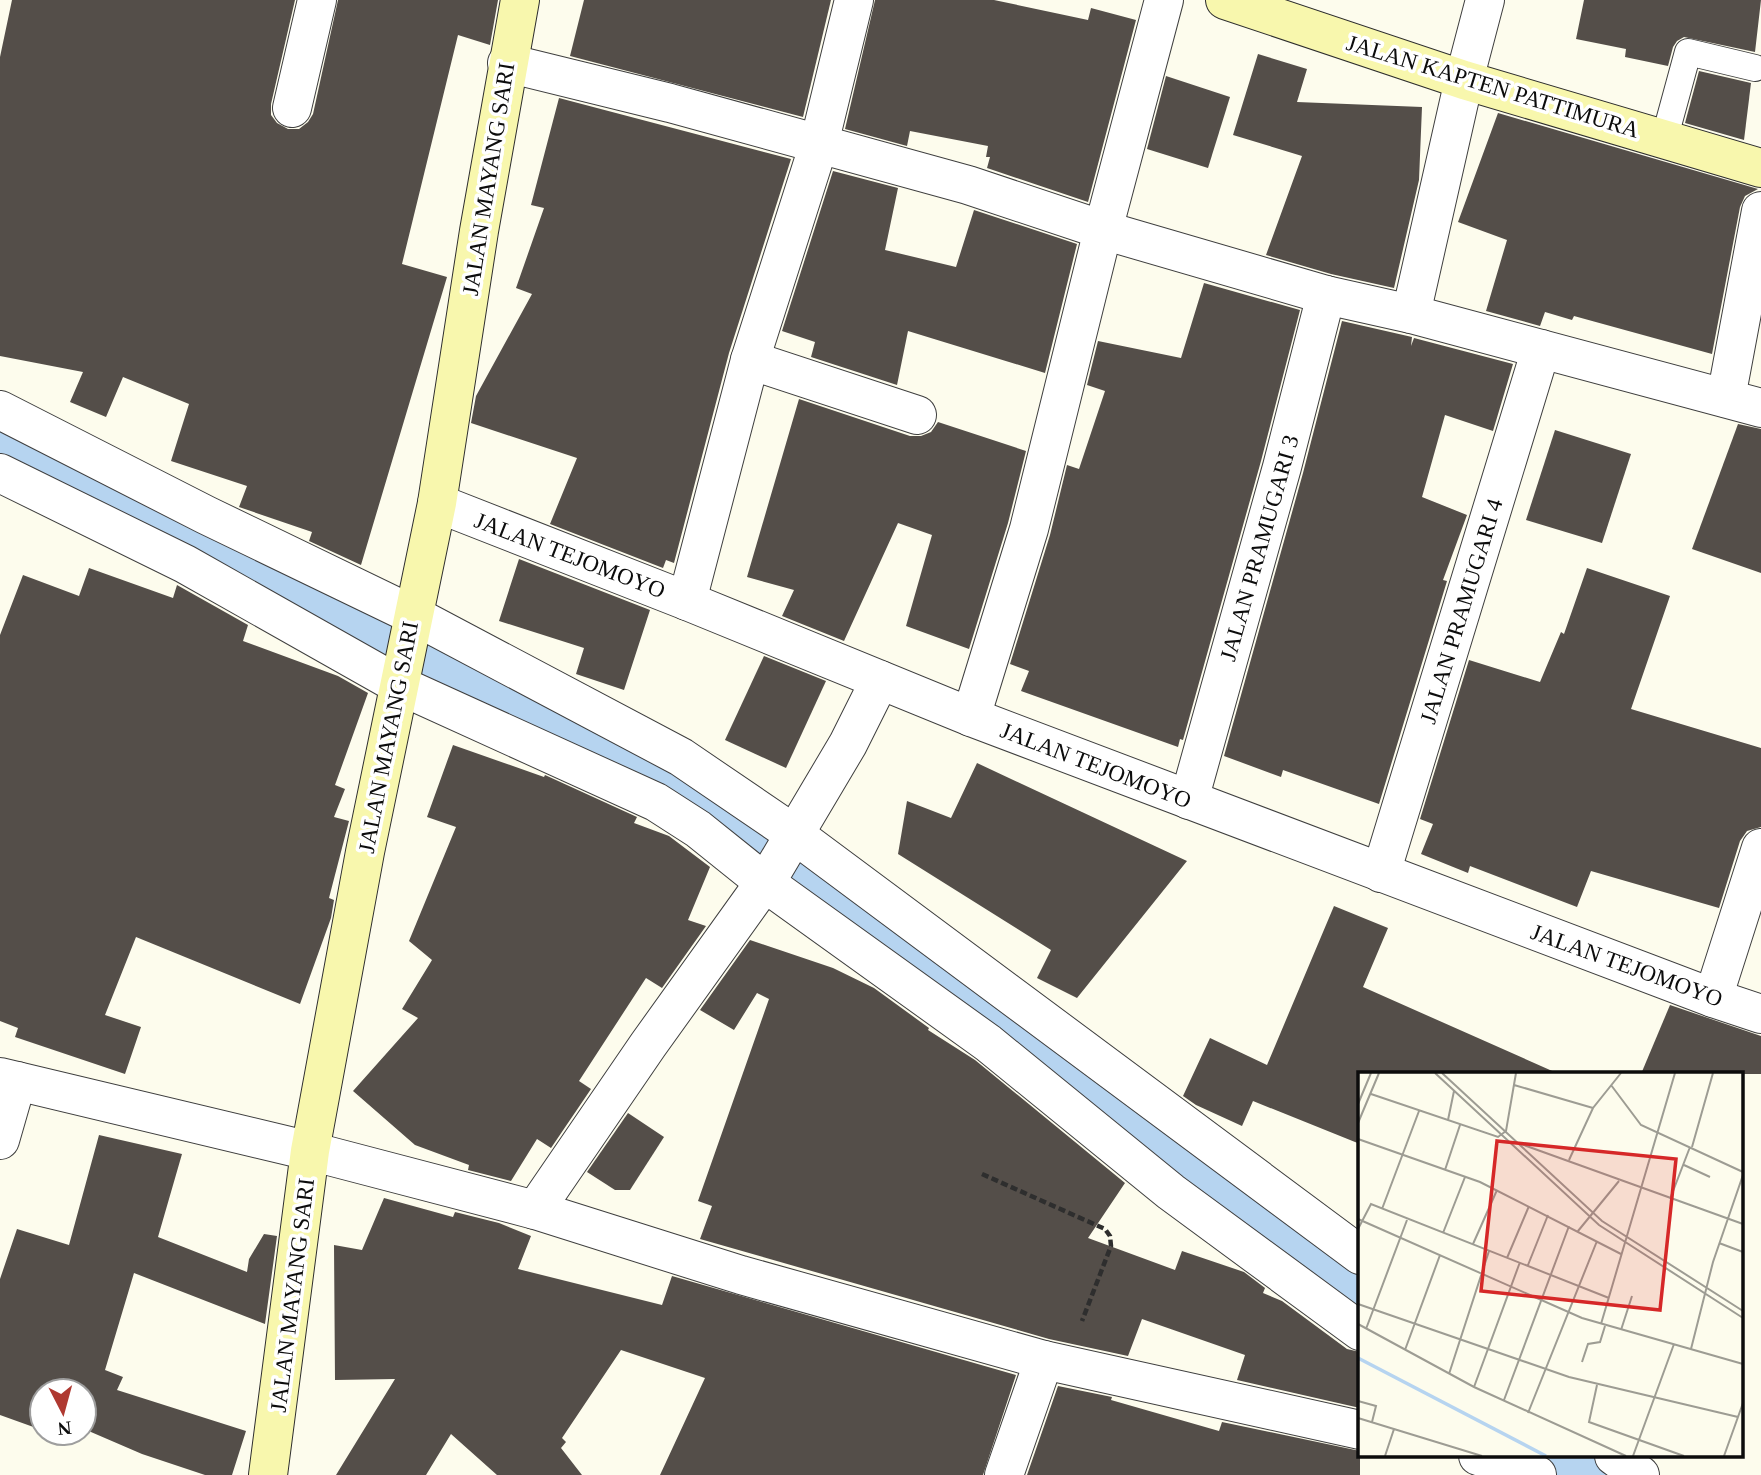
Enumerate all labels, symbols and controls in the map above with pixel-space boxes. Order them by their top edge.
street label: JALAN KAPTEN PATTIMURA [1344,30,1643,143]
street label: JALAN MAYANG SARI [458,61,519,297]
street label: JALAN PRAMUGARI 3 [1215,432,1304,664]
street label: JALAN PRAMUGARI 4 [1415,495,1508,727]
street label: JALAN TEJOMOYO [471,508,669,603]
street label: JALAN MAYANG SARI [354,619,423,855]
street label: JALAN TEJOMOYO [997,718,1195,813]
street label: JALAN TEJOMOYO [1528,919,1726,1012]
inset map [1358,1072,1744,1458]
street label: JALAN MAYANG SARI [266,1177,319,1413]
north arrow [28,1377,98,1447]
text: N [57,1417,73,1440]

